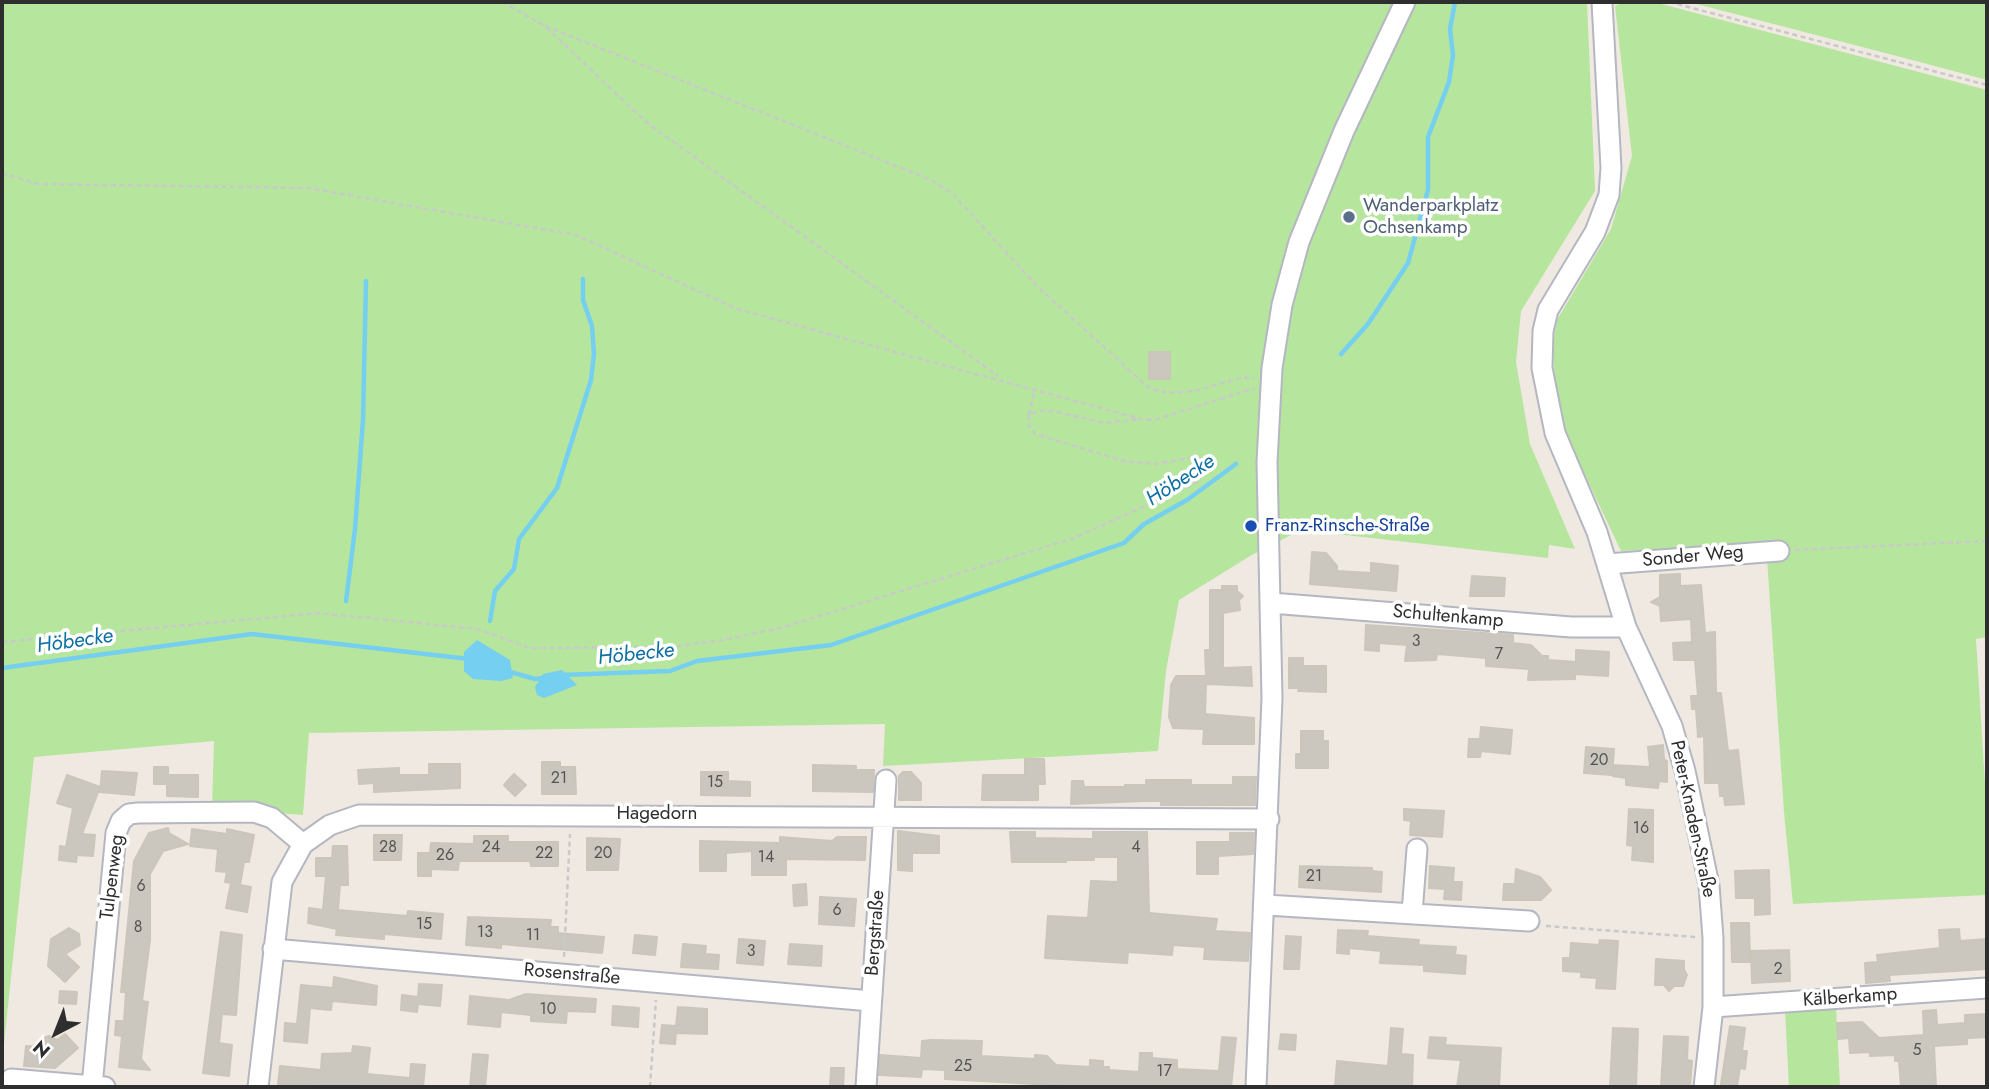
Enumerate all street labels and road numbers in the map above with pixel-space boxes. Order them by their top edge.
street label: Sonder Weg [1641,541,1745,573]
street label: Schultenkamp [1392,601,1504,633]
street label: Peter-Knaden-Straße [1664,738,1720,900]
street label: Hagedorn [616,803,698,825]
street label: Tulpenweg [96,833,130,921]
street label: Bergstraße [862,889,890,977]
street label: Rosenstraße [523,959,621,991]
street label: Kälberkamp [1802,983,1898,1013]

